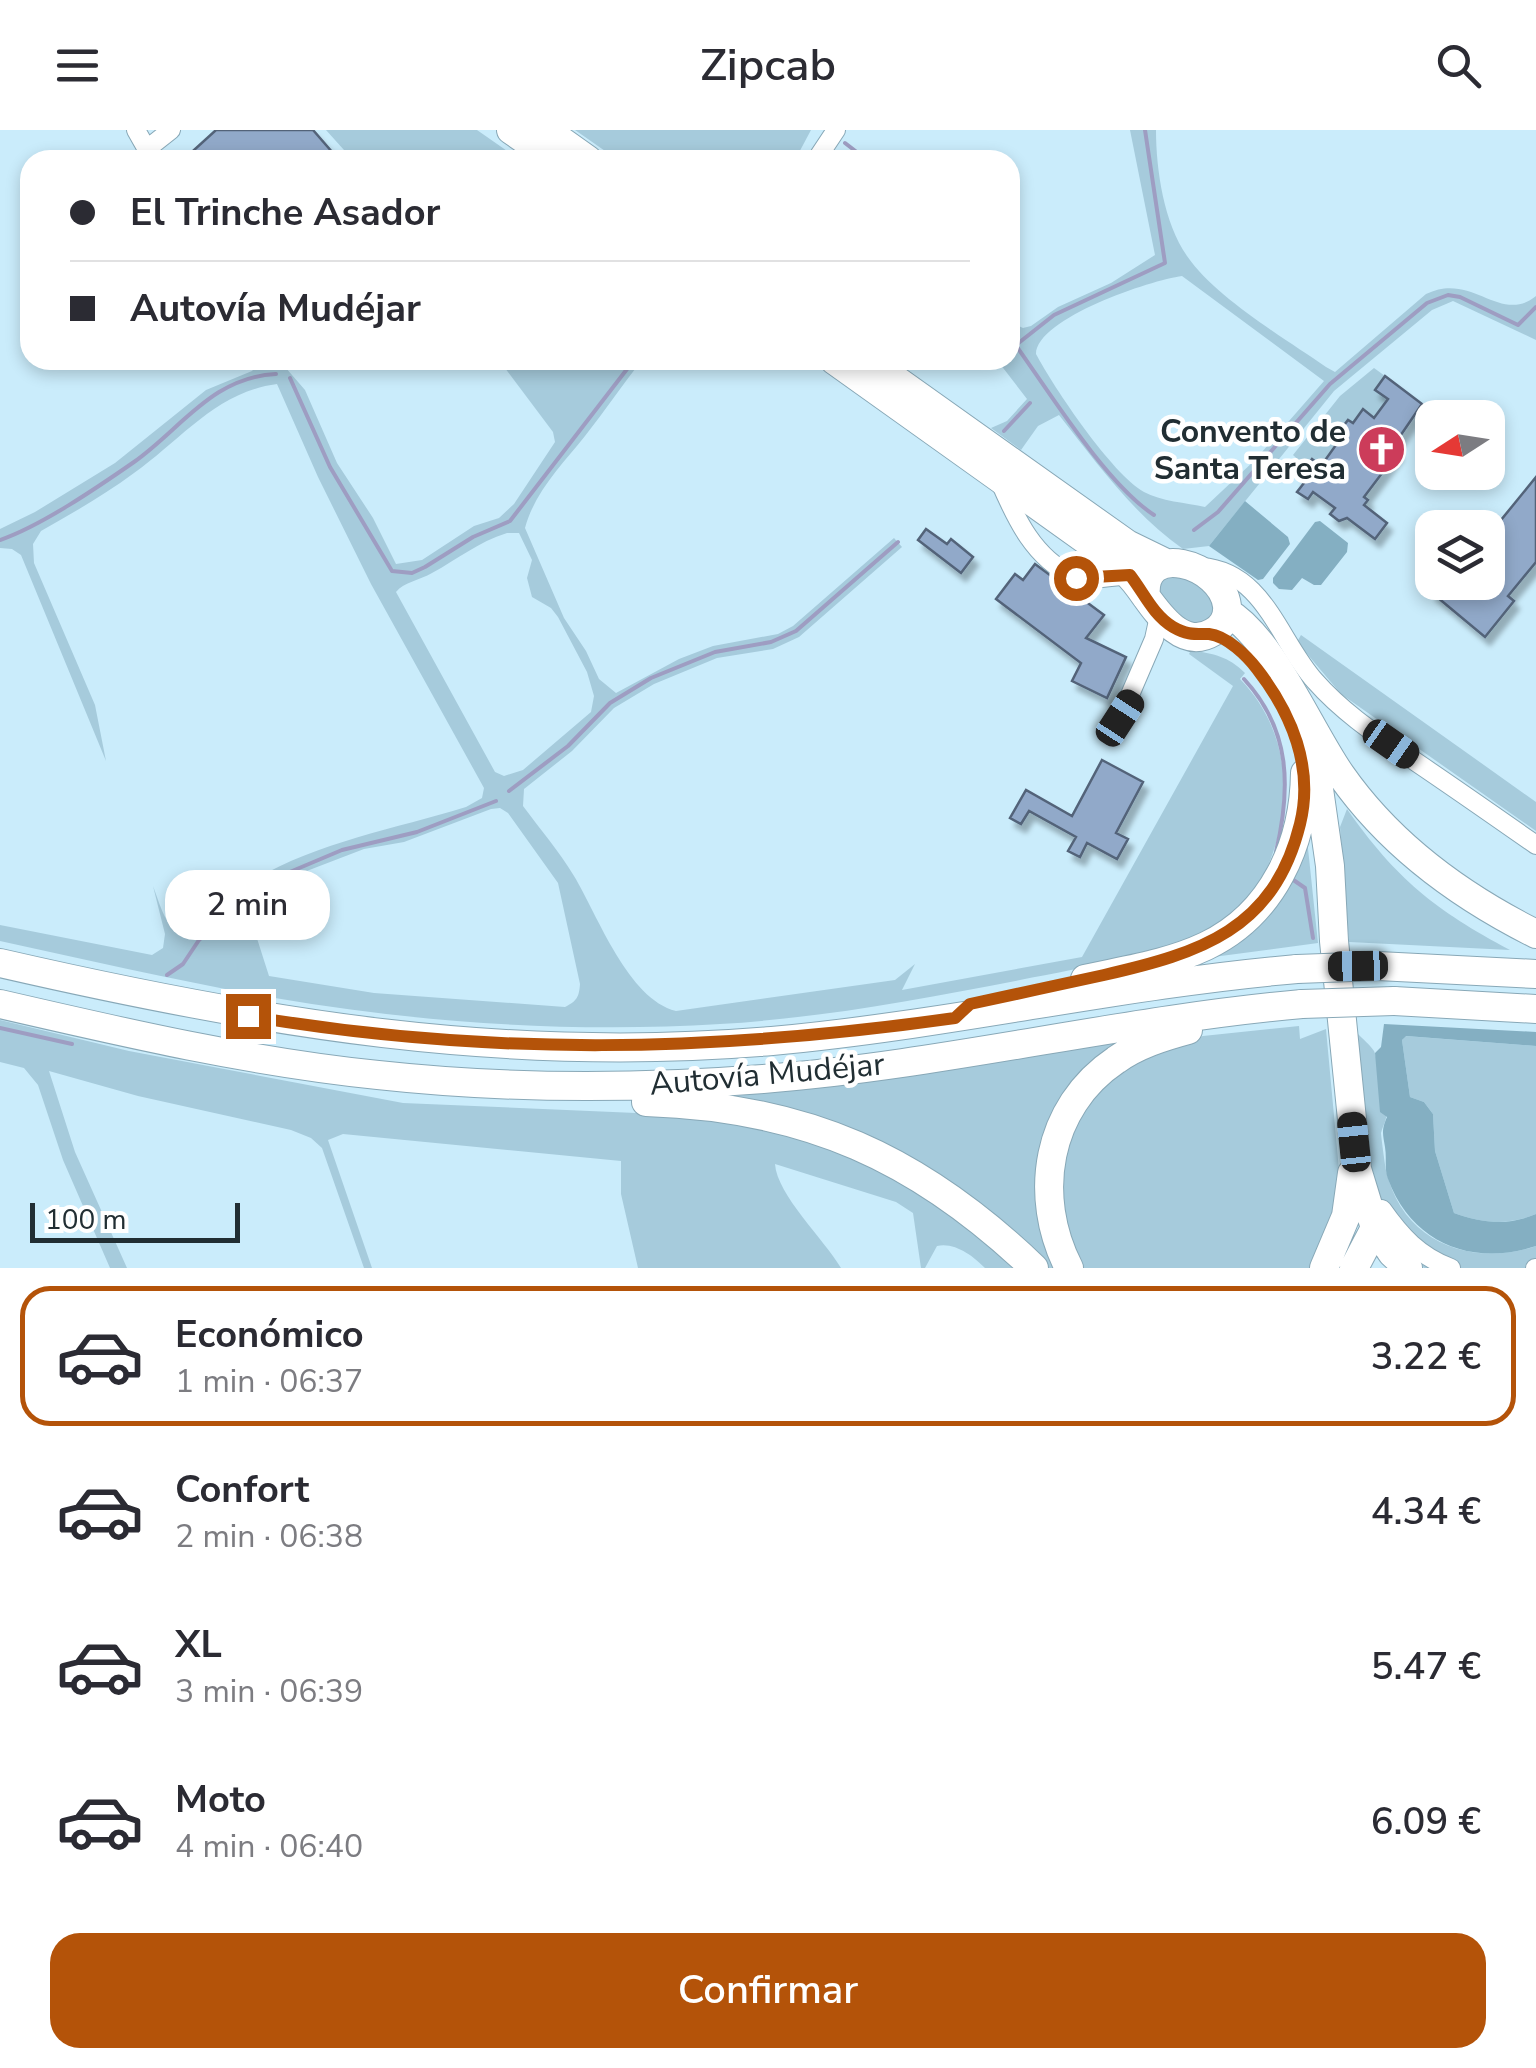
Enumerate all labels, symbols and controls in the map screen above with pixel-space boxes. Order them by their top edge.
text: Zipcab [700,35,836,96]
icon: menu [50,38,105,93]
icon: search [1431,38,1486,93]
text: El Trinche Asador [130,187,440,238]
text: Autovía Mudéjar [130,283,421,334]
north arrow [1415,400,1505,490]
map controls [1415,400,1505,600]
place label: Convento de Santa Teresa [1154,410,1346,490]
church icon: Convento de Santa Teresa [1355,423,1407,475]
button: layers [1415,510,1505,600]
route start [1054,556,1099,601]
car [1091,685,1149,751]
car [1358,715,1424,773]
callout: 2 min [166,871,330,941]
text: 2 min [207,883,288,926]
car [1328,950,1388,982]
route end [226,994,271,1039]
street label: Autovía Mudéjar [648,1042,887,1106]
car [1336,1111,1372,1173]
scale bar [30,1198,240,1242]
text: 100 m [45,1201,127,1239]
text: Económico [175,1309,364,1360]
icon: car [55,1311,145,1401]
text: 3.22 € [1371,1331,1481,1382]
text: 1 min · 06:37 [175,1360,363,1403]
text: Confort [175,1464,309,1515]
icon: car [55,1466,145,1556]
text: 4.34 € [1371,1486,1481,1537]
text: 2 min · 06:38 [175,1515,363,1558]
text: XL [175,1619,222,1670]
icon: car [55,1621,145,1711]
text: 5.47 € [1371,1641,1481,1692]
text: 3 min · 06:39 [175,1670,363,1713]
text: Moto [175,1774,266,1825]
icon: car [55,1776,145,1866]
text: 6.09 € [1371,1796,1481,1847]
text: 4 min · 06:40 [175,1825,363,1868]
button: Confirmar [50,1933,1486,2048]

